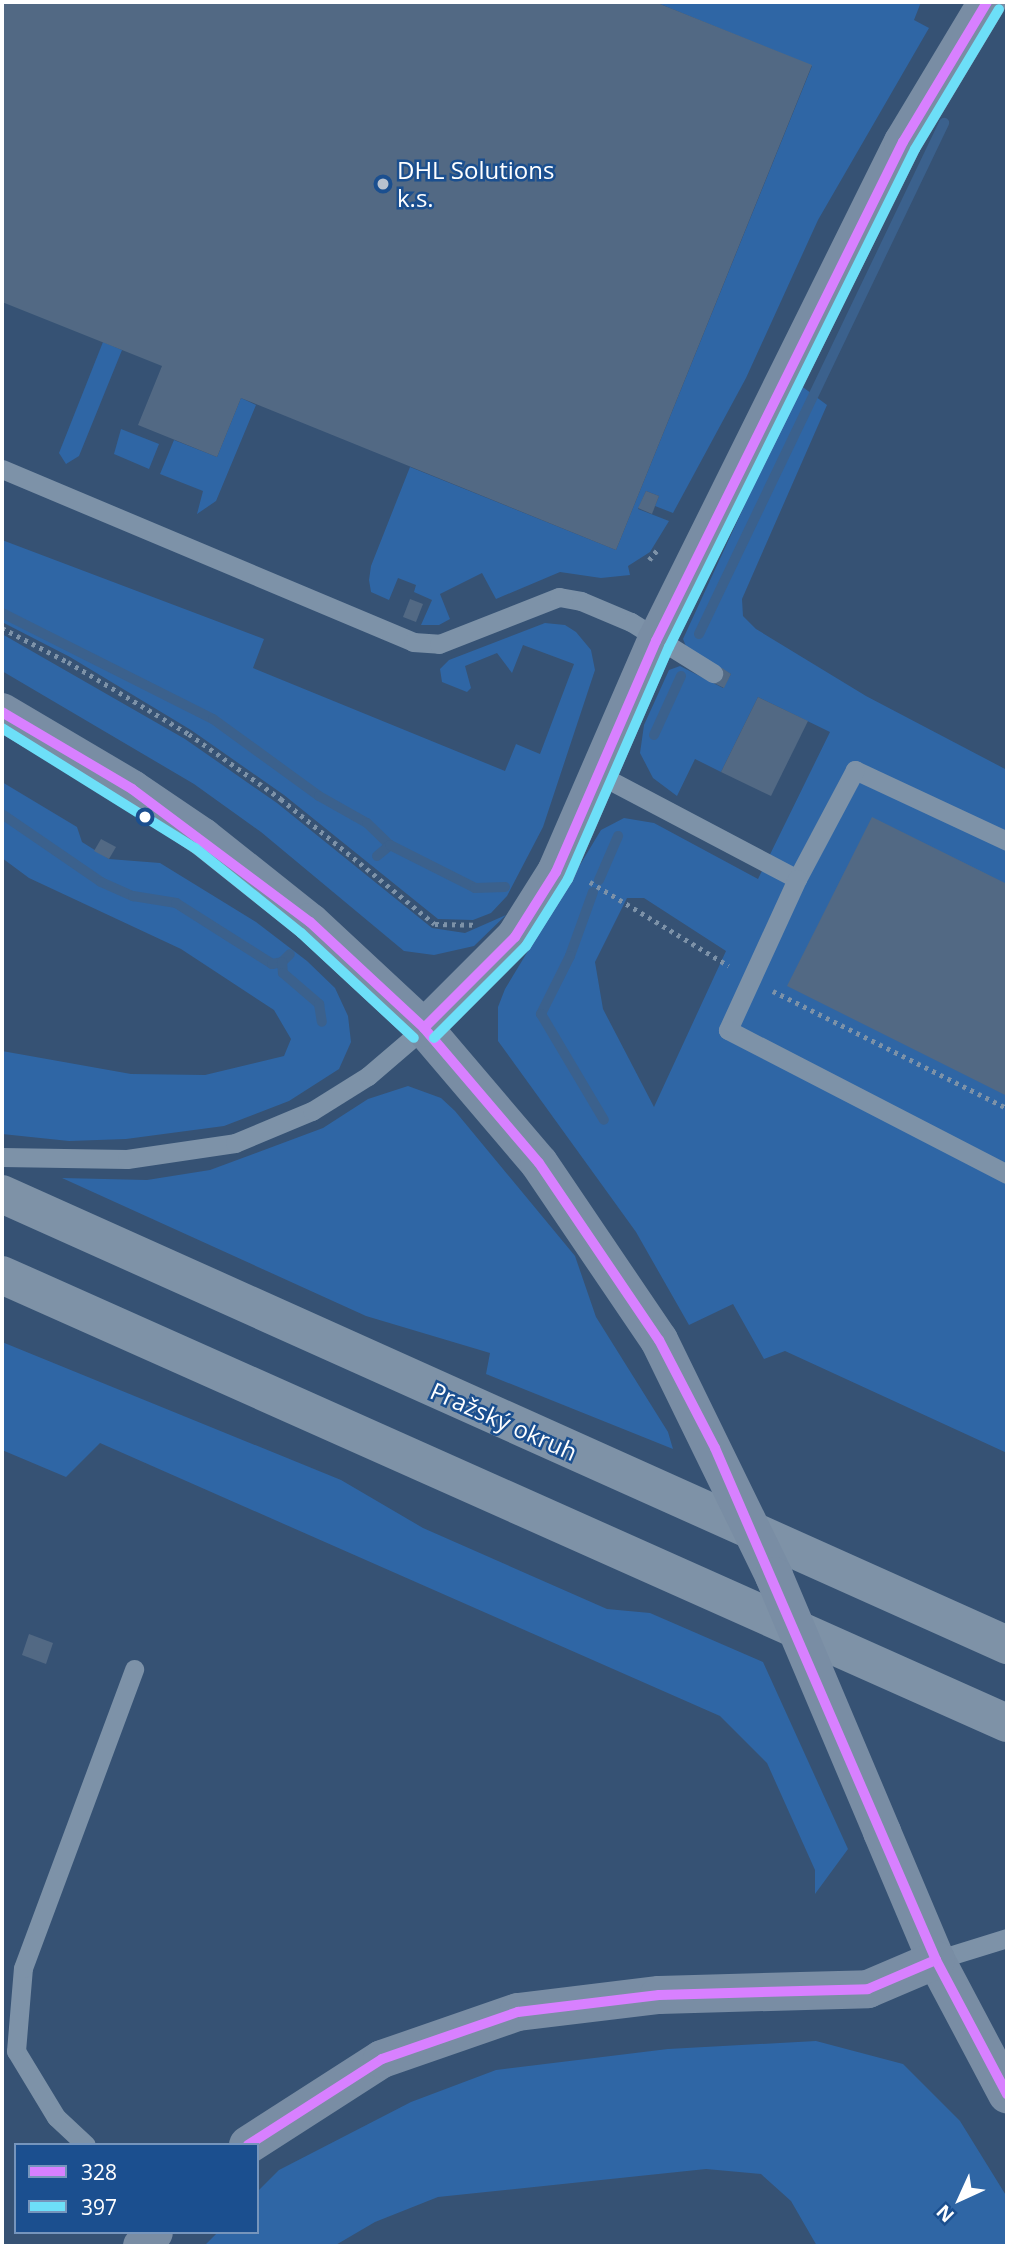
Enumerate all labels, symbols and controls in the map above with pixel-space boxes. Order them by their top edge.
place label: DHL Solutions k.s. [397,156,554,212]
marker: DHL Solutions k.s. [375,176,391,192]
unlabelled marker [138,810,152,824]
street label: Pražský okruh [426,1376,582,1466]
legend [14,2143,259,2234]
text: 328 [81,2158,117,2186]
north arrow [925,2164,995,2234]
text: 397 [81,2193,117,2221]
text: N [931,2199,960,2229]

